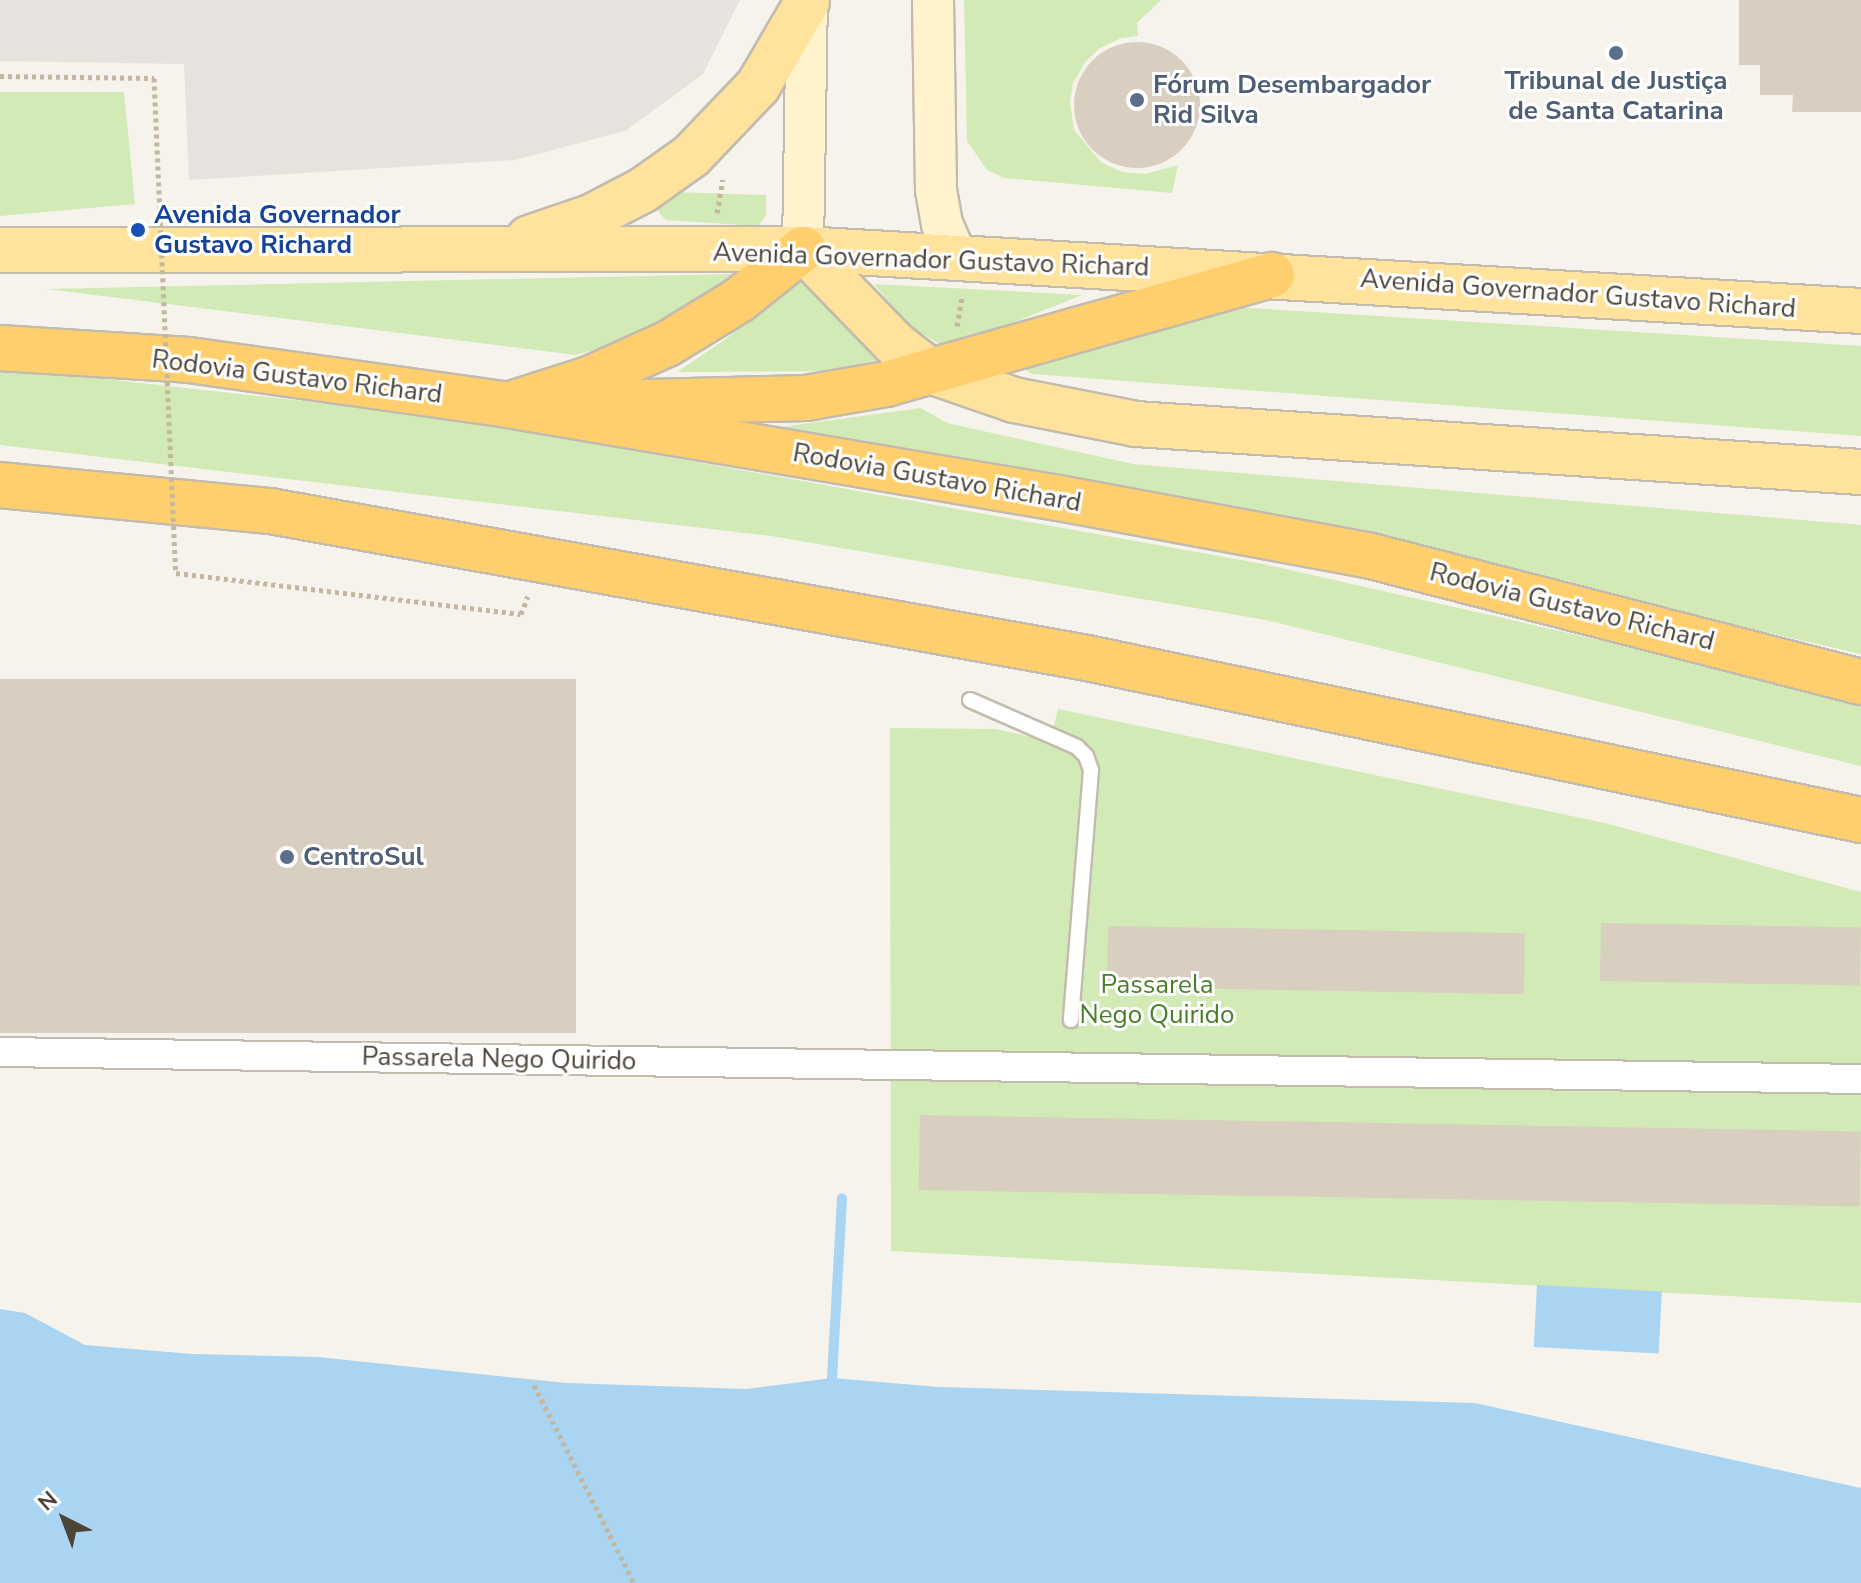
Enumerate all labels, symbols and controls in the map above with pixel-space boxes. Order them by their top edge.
marker: Tribunal de Justiça de Santa Catarina [1607,44,1625,62]
place label: Tribunal de Justiça de Santa Catarina [1505,65,1727,126]
place label: Fórum Desembargador Rid Silva [1153,69,1431,130]
marker: Fórum Desembargador Rid Silva [1128,91,1146,109]
place label: Avenida Governador Gustavo Richard [154,199,401,260]
marker: Avenida Governador Gustavo Richard [129,221,147,239]
street label: Avenida Governador Gustavo Richard [712,237,1150,283]
street label: Avenida Governador Gustavo Richard [1359,263,1797,325]
street label: Rodovia Gustavo Richard [150,344,444,410]
street label: Rodovia Gustavo Richard [790,437,1084,519]
street label: Rodovia Gustavo Richard [1427,557,1717,657]
place label: CentroSul [303,841,424,873]
marker: CentroSul [278,848,296,866]
park label: Passarela Nego Quirido [1080,969,1234,1030]
street label: Passarela Nego Quirido [362,1041,636,1077]
north arrow [24,1479,104,1559]
text: N [32,1485,64,1518]

